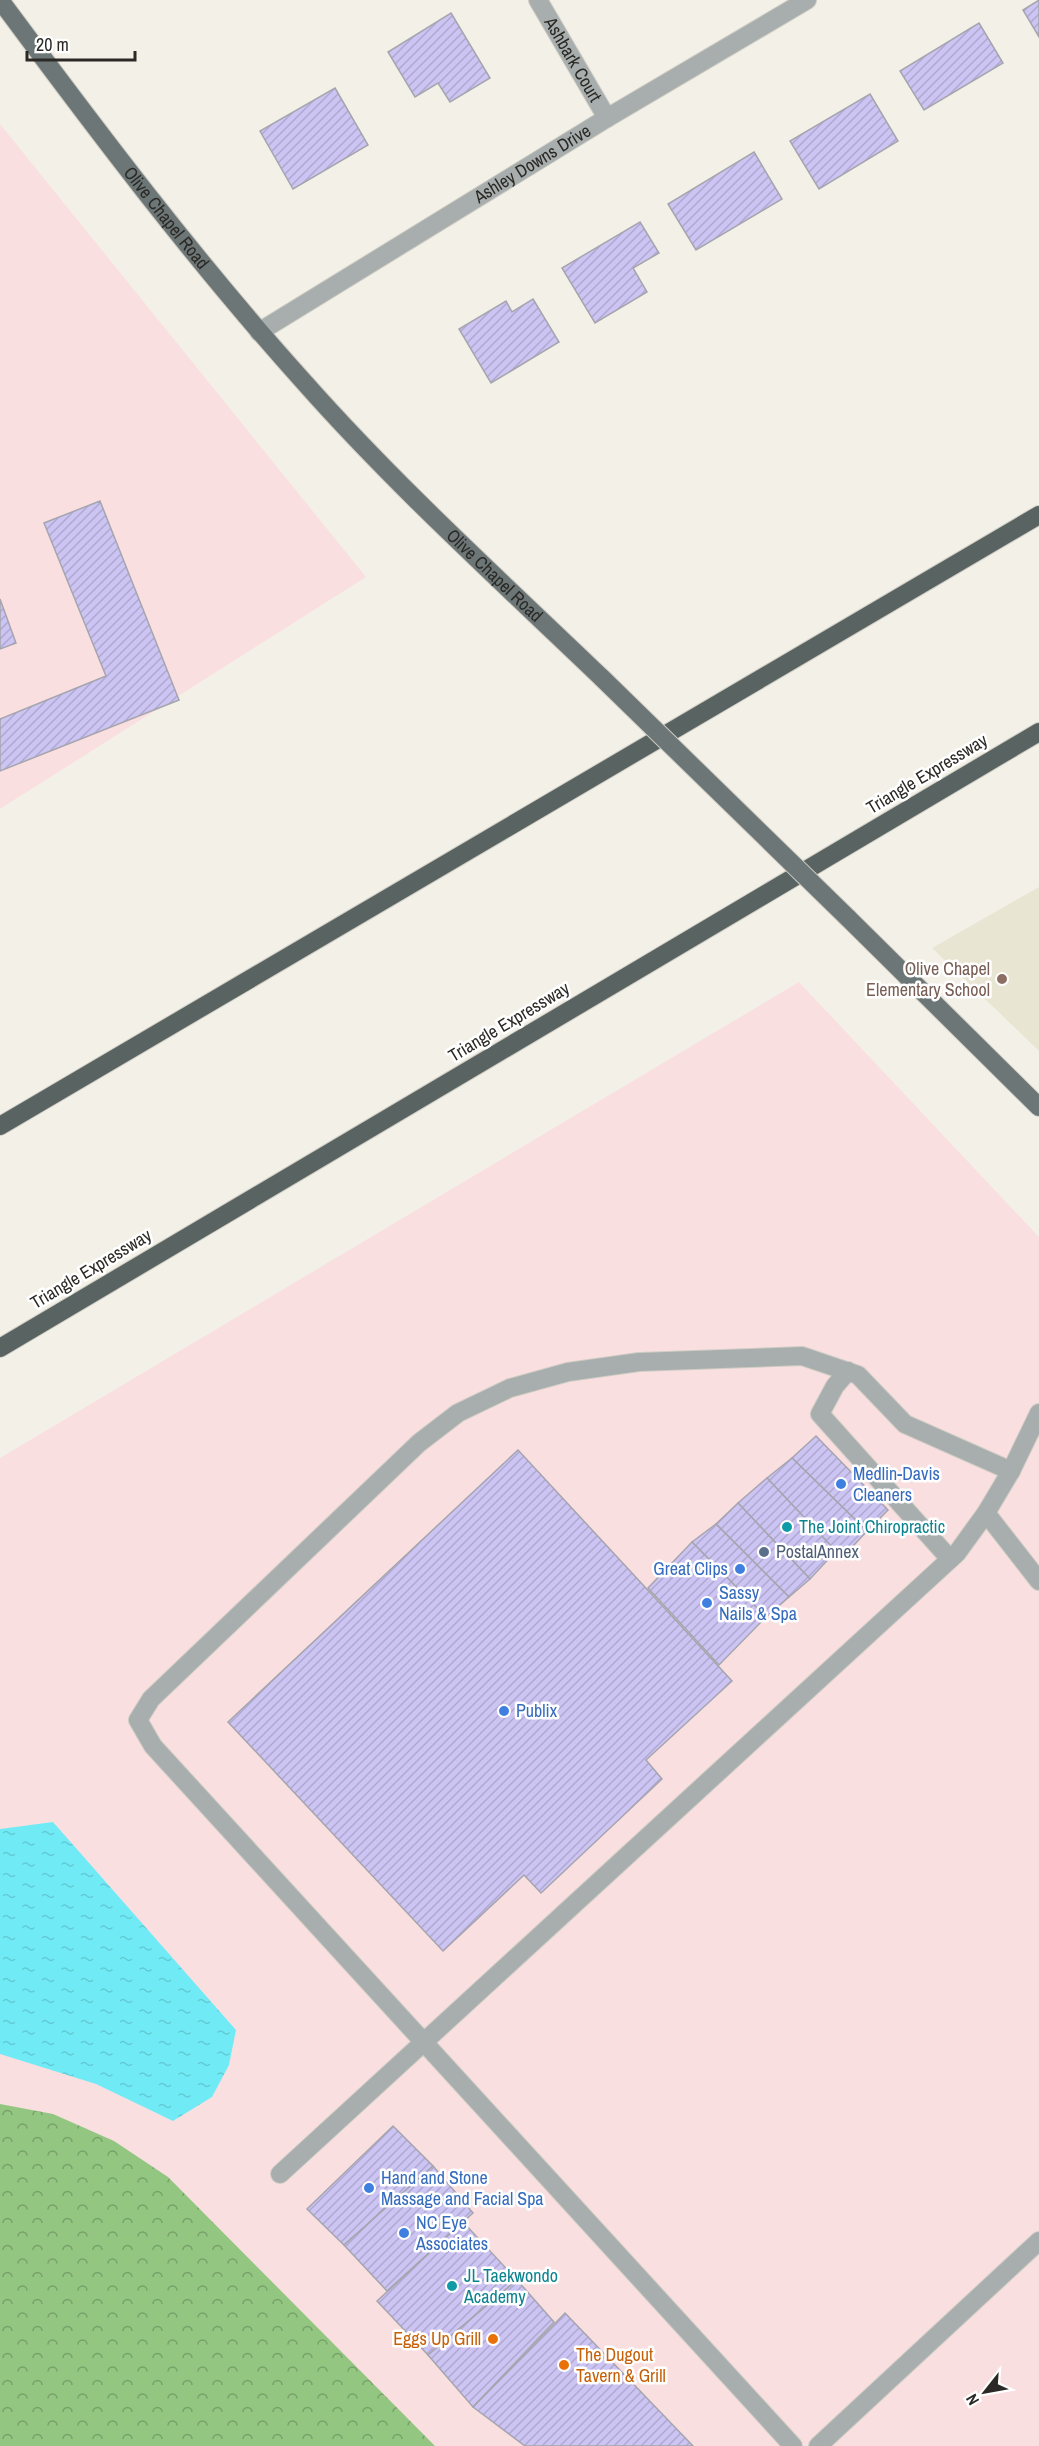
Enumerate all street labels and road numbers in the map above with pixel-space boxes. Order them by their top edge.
street label: Ashbark Court [538,11,608,106]
street label: Ashley Downs Drive [468,118,595,209]
street label: Olive Chapel Road [118,161,215,274]
street label: Olive Chapel Road [441,523,549,627]
street label: Triangle Expressway [861,727,993,820]
street label: Triangle Expressway [443,975,575,1068]
street label: Triangle Expressway [25,1222,157,1315]

